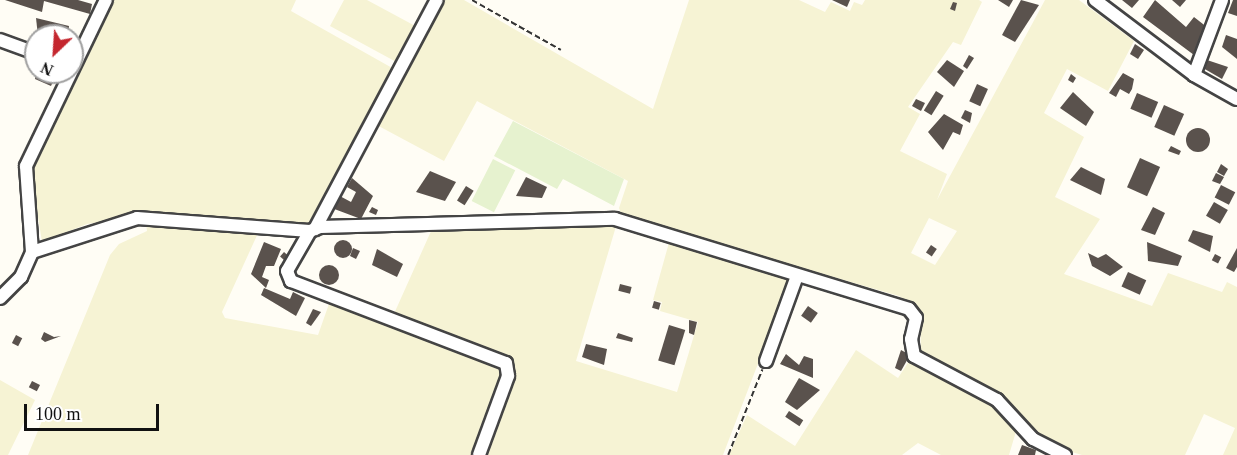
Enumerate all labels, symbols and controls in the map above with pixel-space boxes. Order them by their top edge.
north arrow [24,24,84,84]
text: N [38,59,56,79]
scale bar [27,392,162,430]
text: 100 m [35,404,81,424]

